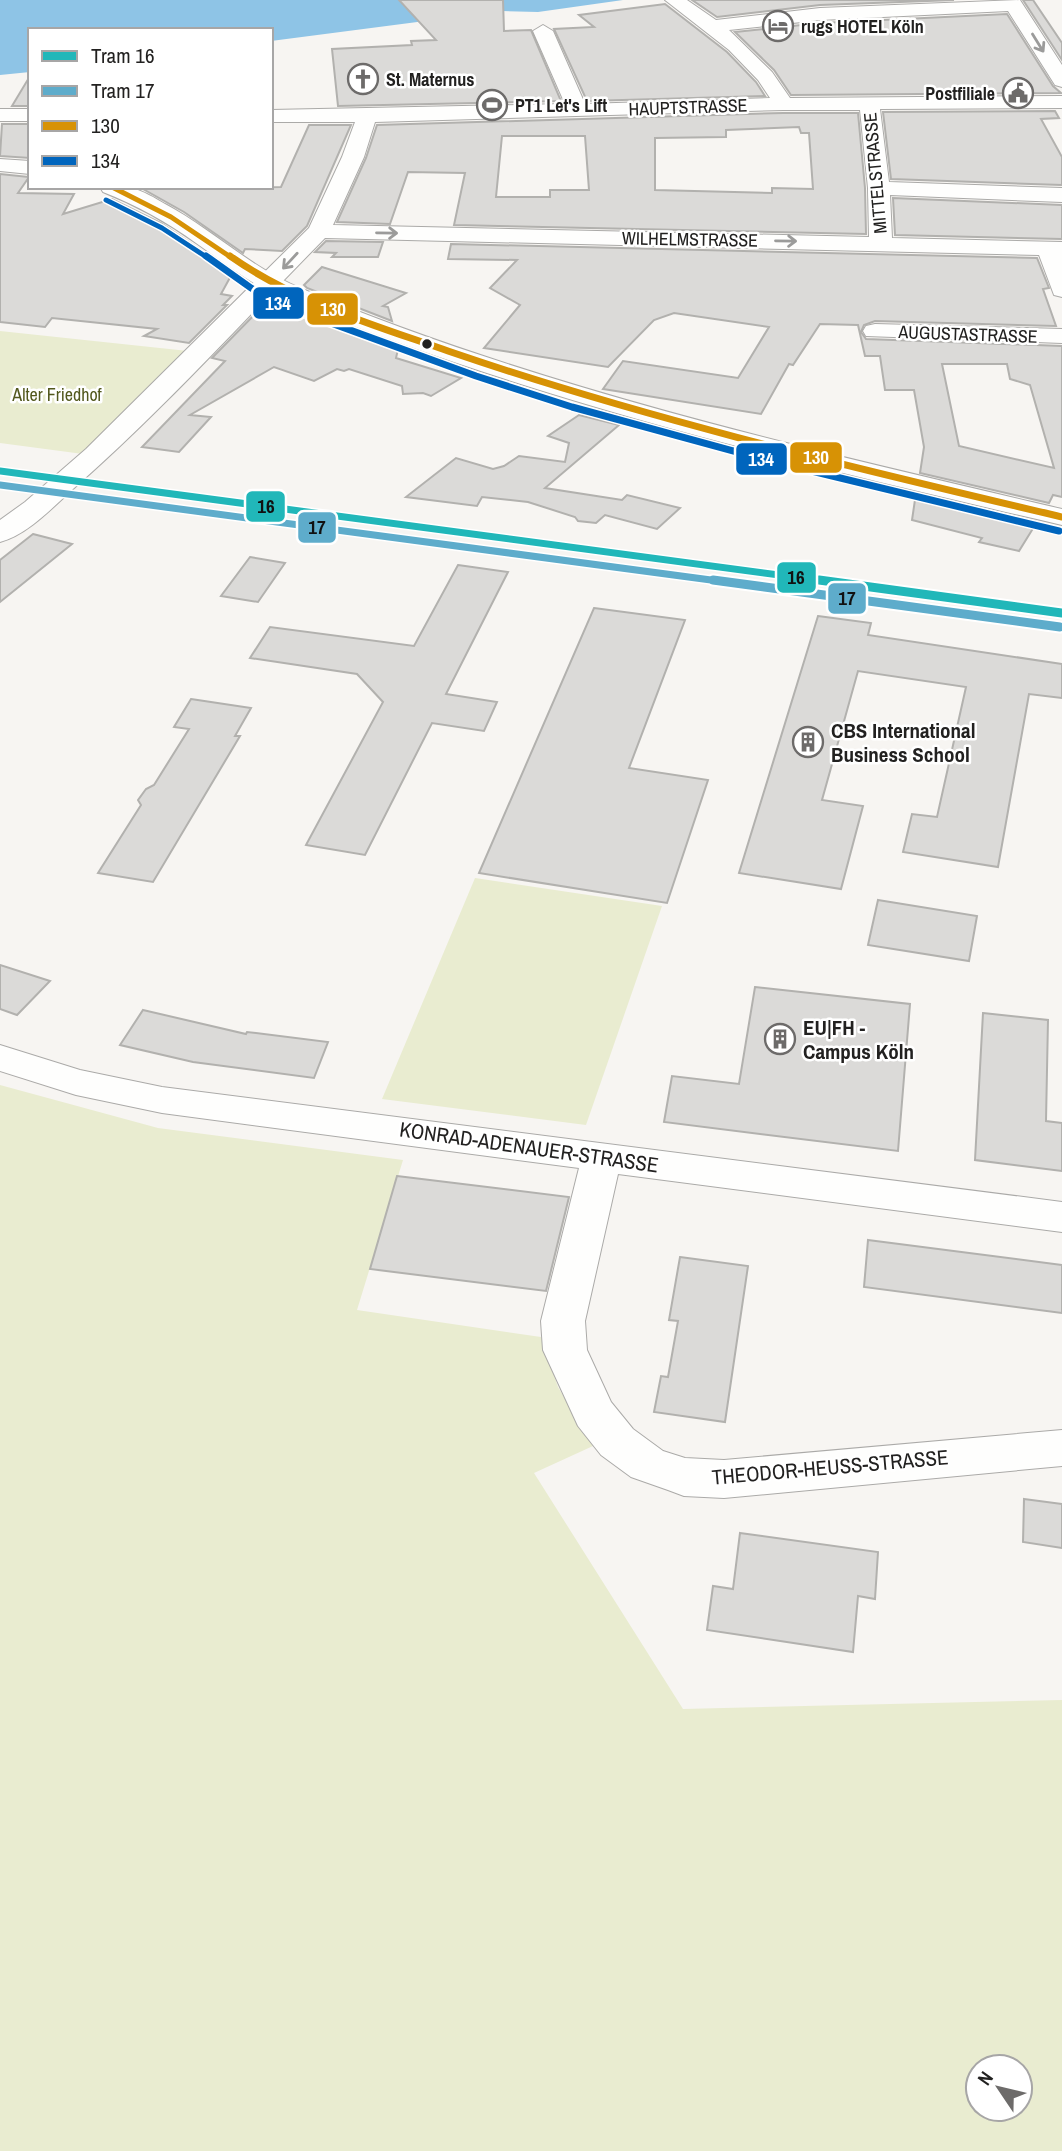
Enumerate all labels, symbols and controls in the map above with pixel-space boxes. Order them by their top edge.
hotel icon: rugs HOTEL Köln [761,9,795,43]
place label: rugs HOTEL Köln [801,14,924,39]
legend [28,28,273,189]
one-way arrow [1031,33,1045,53]
text: Tram 16 [91,41,154,70]
church icon: St. Maternus [346,62,380,96]
place label: St. Maternus [386,67,475,92]
text: Tram 17 [91,76,154,105]
public building icon: Postfiliale [1001,76,1035,110]
place label: Postfiliale [925,81,995,106]
sports icon: PT1 Let's Lift [475,88,509,122]
street label: HAUPTSTRASSE [628,92,748,122]
place label: PT1 Let's Lift [515,93,607,118]
text: 130 [91,111,120,140]
street label: MITTELSTRASSE [857,111,893,235]
text: 134 [91,146,120,175]
street label: WILHELMSTRASSE [622,225,758,253]
one-way arrow [375,226,398,239]
one-way arrow [774,235,797,248]
one-way arrow [282,252,299,269]
line badge: 134 [252,286,305,320]
text: 134 [265,290,291,316]
line badge: 130 [306,292,359,326]
text: 130 [320,296,346,322]
street label: AUGUSTASTRASSE [897,319,1038,349]
unlabelled marker [420,337,434,351]
park label: Alter Friedhof [11,382,103,407]
line badge: 130 [789,441,843,474]
line badge: 134 [735,442,788,476]
text: 130 [803,444,829,470]
text: 134 [748,446,774,472]
line badge: 16 [245,490,286,523]
text: 16 [257,493,275,519]
line badge: 17 [297,511,337,544]
text: 17 [308,514,326,540]
line badge: 16 [776,561,817,594]
text: 16 [787,564,805,590]
line badge: 17 [827,582,867,615]
text: 17 [838,585,856,611]
place label: CBS International Business School [831,716,975,769]
building icon: CBS International Business School [791,725,825,759]
place label: EU|FH - Campus Köln [803,1013,914,1066]
building icon: EU|FH - Campus Köln [763,1022,797,1056]
street label: KONRAD-ADENAUER-STRASSE [398,1114,660,1180]
street label: THEODOR-HEUSS-STRASSE [711,1442,949,1492]
north arrow [964,2053,1034,2123]
text: N [971,2066,999,2090]

